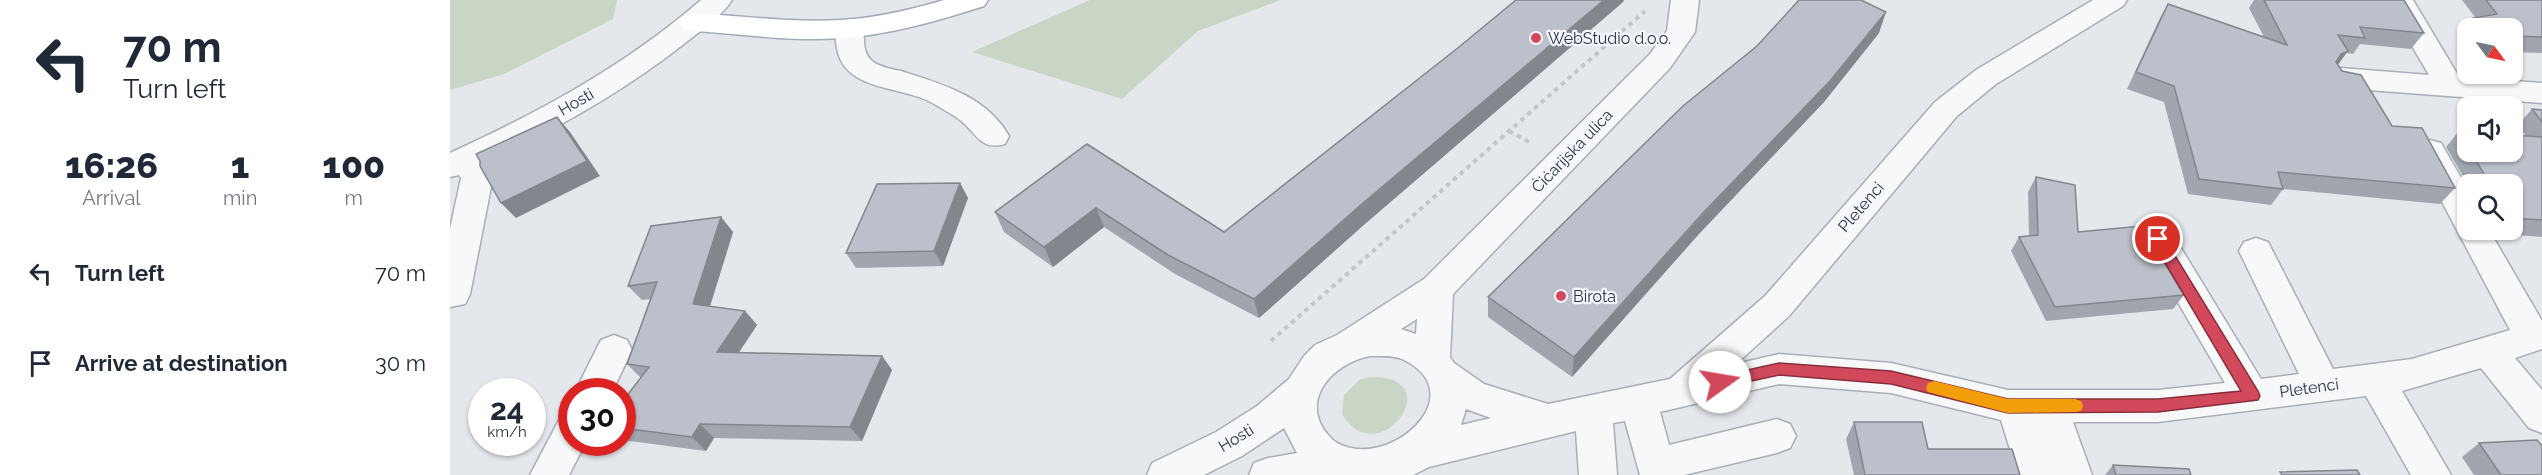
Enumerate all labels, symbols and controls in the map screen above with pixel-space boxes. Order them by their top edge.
north arrow [2457,18,2523,84]
map controls [2457,18,2523,240]
text: 70 m [123,23,222,72]
icon: left [24,24,102,102]
place label: WebStudio d.o.o. [1548,29,1671,48]
marker: WebStudio d.o.o. [1529,31,1543,45]
text: Turn left [123,73,226,104]
street label: Hosti [555,84,597,120]
button: sound [2457,96,2523,162]
street label: Ćićarijska ulica [1527,105,1617,197]
text: 16:26 [65,144,158,186]
text: 1 [231,144,249,186]
text: 100 [322,144,385,186]
button: search [2457,174,2523,240]
street label: Pletenci [1834,178,1888,236]
text: Arrival [82,186,141,210]
text: min [223,186,257,210]
text: m [344,186,363,210]
pin [2132,213,2183,264]
icon: arrive [2141,222,2174,255]
icon: left [24,257,57,290]
text: Turn left [75,260,165,286]
text: 70 m [375,260,426,286]
place label: Birota [1573,287,1616,306]
marker: Birota [1554,289,1568,303]
icon: arrive [24,347,57,380]
text: Arrive at destination [75,350,288,376]
text: 30 m [375,350,426,376]
position arrow [1688,350,1752,414]
street label: Pletenci [2278,374,2340,402]
speed limit sign: 30 [558,378,636,456]
text: 24 [490,392,524,427]
street label: Hosti [1215,420,1257,456]
text: km/h [487,423,527,441]

